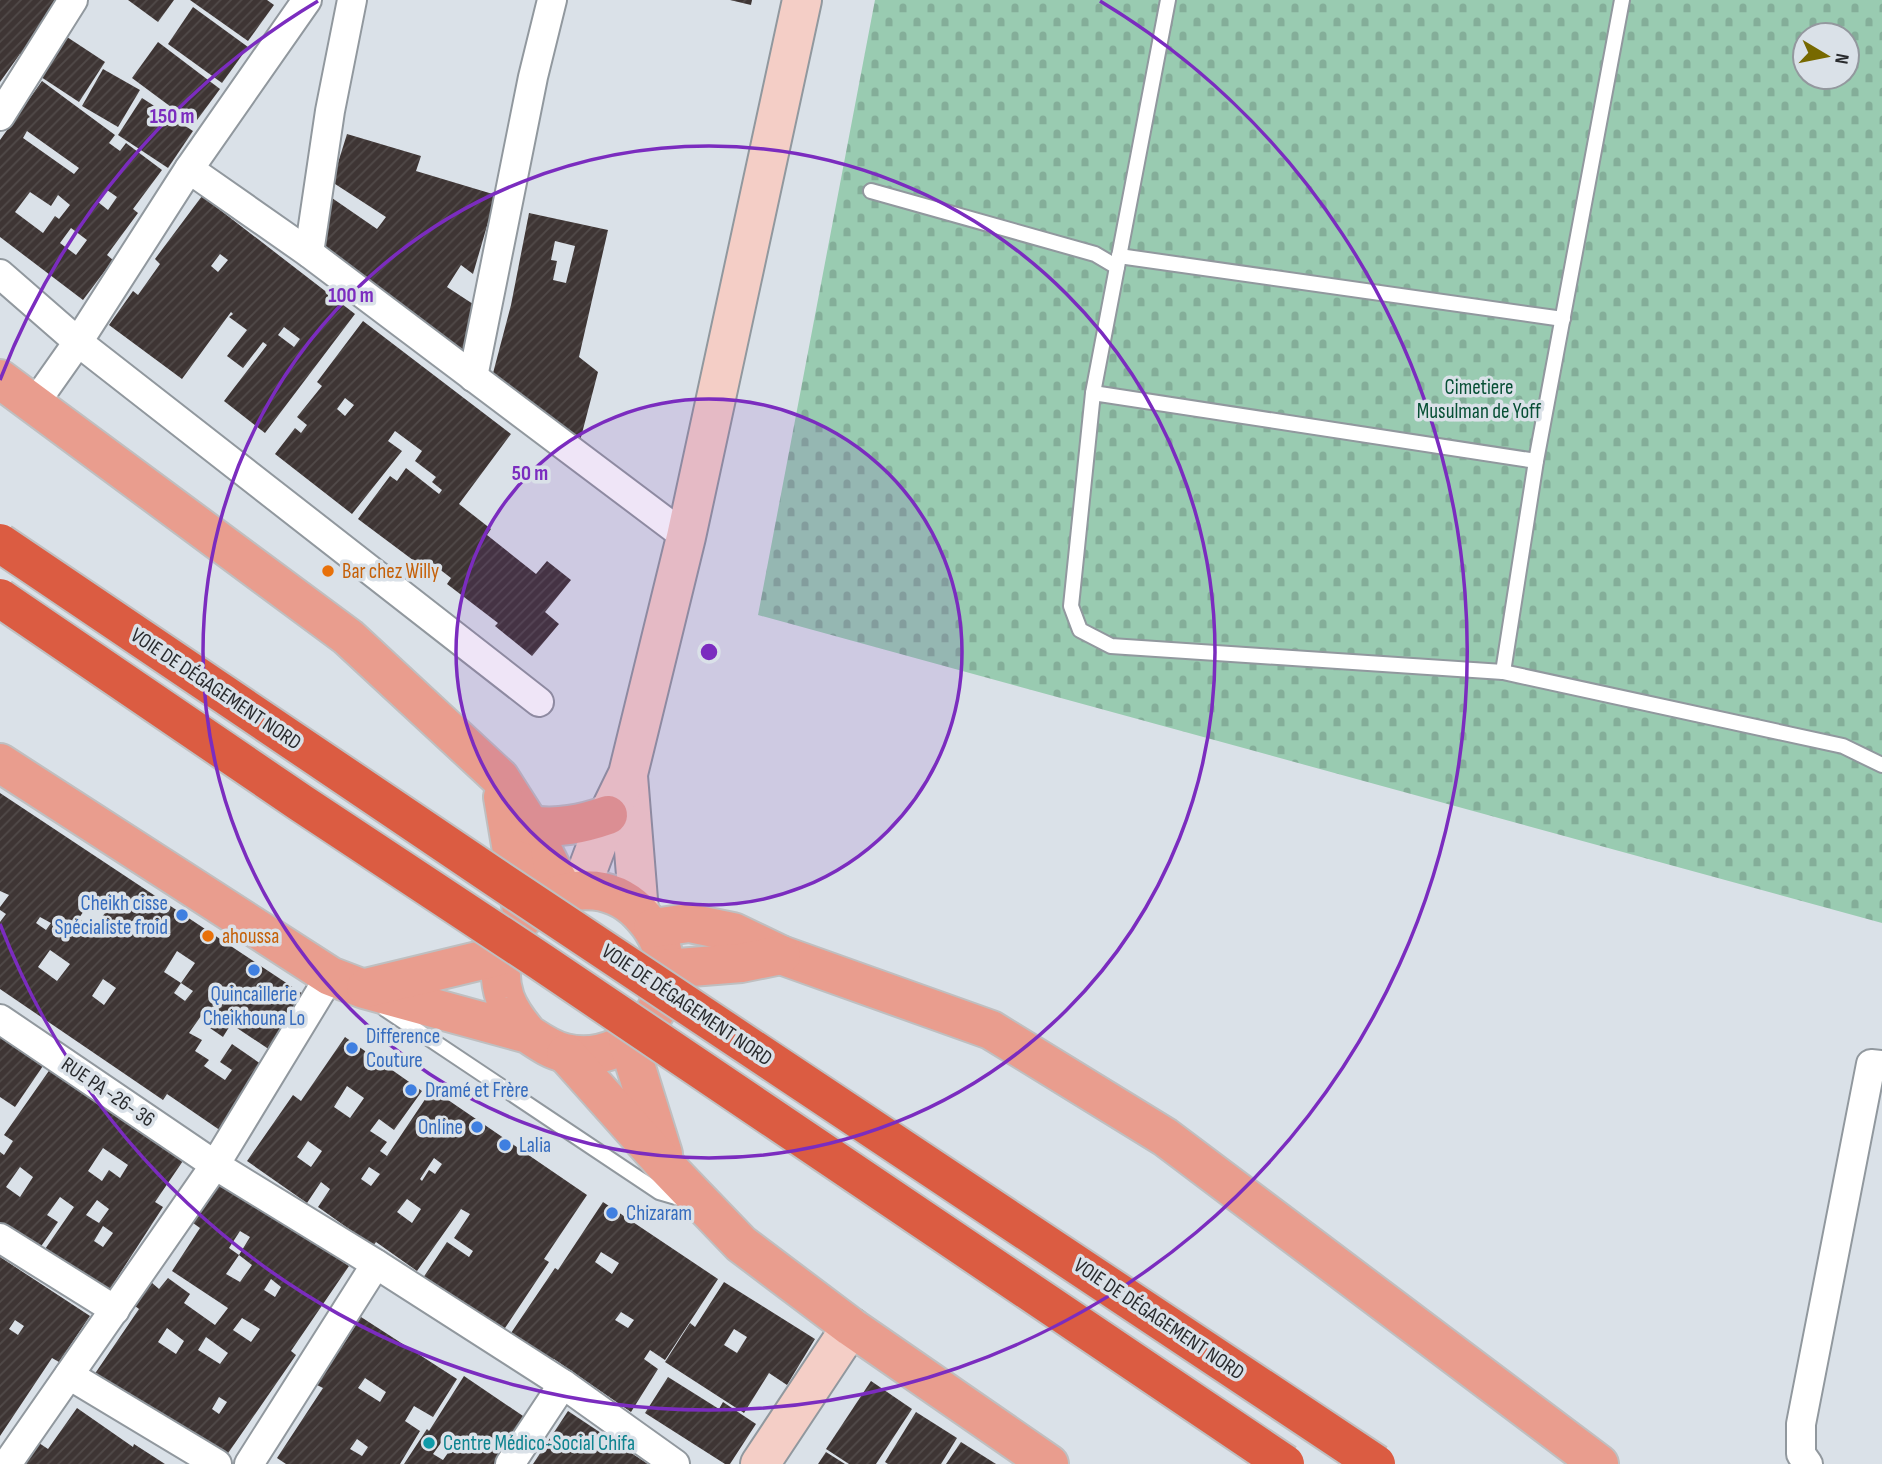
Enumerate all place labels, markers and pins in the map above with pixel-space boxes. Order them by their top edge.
place label: Bar chez Willy [342,559,439,584]
marker: Bar chez Willy [320,563,336,579]
centre of rings [697,640,721,664]
place label: Cheikh cisse Spécialiste froid [55,891,168,940]
marker: Cheikh cisse Spécialiste froid [174,907,190,923]
place label: ahoussa [222,924,279,949]
marker: ahoussa [200,928,216,944]
marker: Quincaillerie Cheikhouna Lo [246,962,262,978]
place label: Quincaillerie Cheikhouna Lo [203,982,305,1031]
place label: Difference Couture [366,1024,440,1073]
marker: Difference Couture [344,1040,360,1056]
place label: Dramé et Frère [425,1078,529,1103]
marker: Dramé et Frère [403,1082,419,1098]
place label: Online [418,1115,463,1140]
marker: Online [469,1119,485,1135]
place label: Lalia [519,1133,551,1158]
marker: Lalia [497,1137,513,1153]
place label: Chizaram [626,1201,692,1226]
marker: Chizaram [604,1205,620,1221]
place label: Centre Médico-Social Chifa [443,1431,635,1456]
marker: Centre Médico-Social Chifa [421,1435,437,1451]

